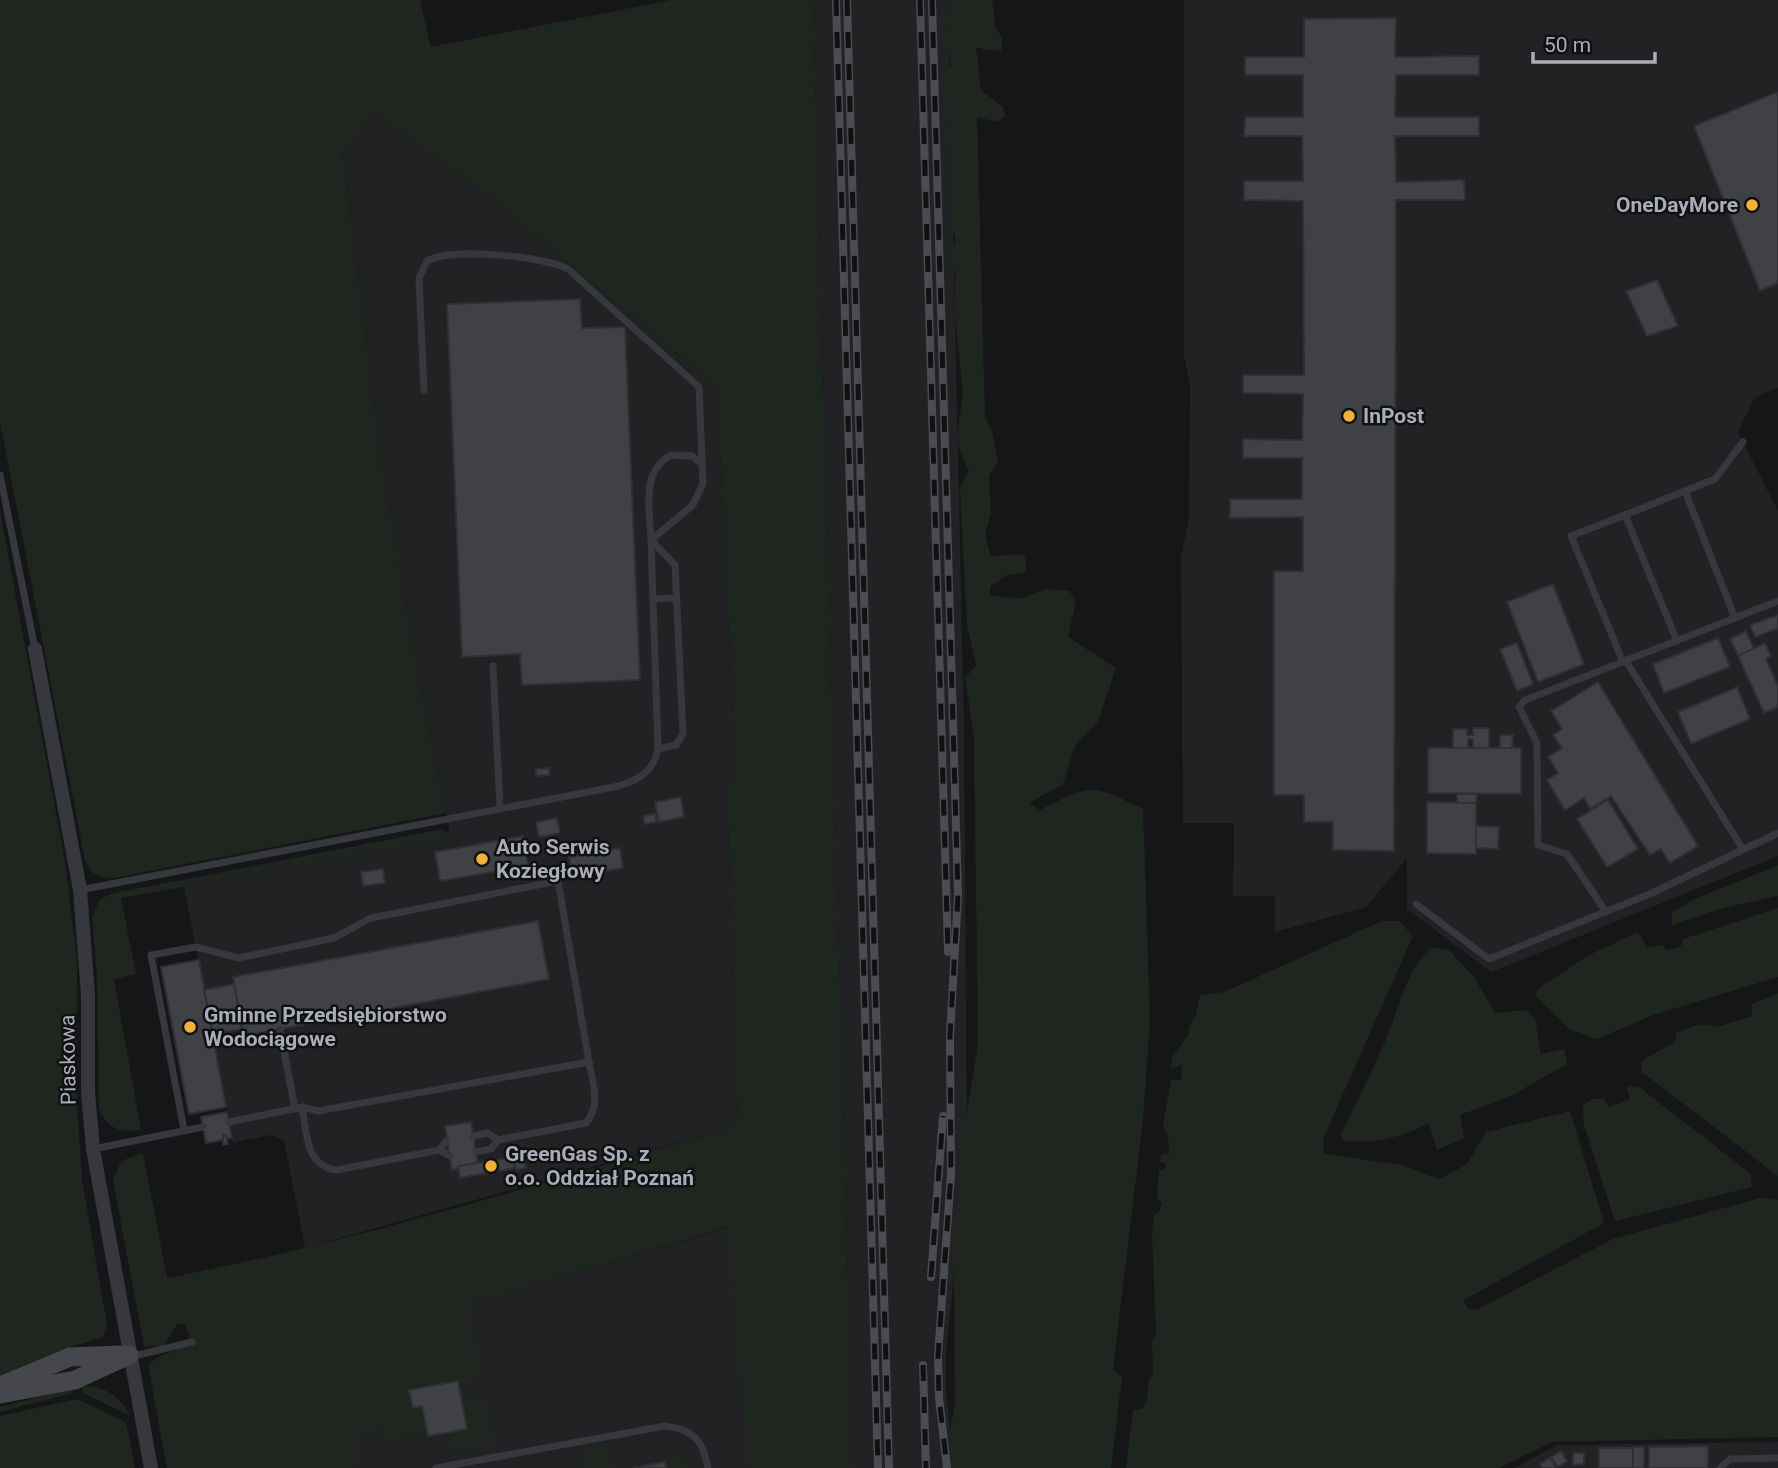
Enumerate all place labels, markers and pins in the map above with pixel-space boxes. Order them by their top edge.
place label: OneDayMore [1616,193,1738,217]
marker: OneDayMore [1744,197,1760,213]
place label: InPost [1363,404,1424,428]
marker: InPost [1341,408,1357,424]
place label: Auto Serwis Koziegłowy [496,835,610,883]
marker: Auto Serwis Koziegłowy [474,851,490,867]
place label: Gminne Przedsiębiorstwo Wodociągowe [204,1003,447,1051]
marker: Gminne Przedsiębiorstwo Wodociągowe [182,1019,198,1035]
place label: GreenGas Sp. z o.o. Oddział Poznań [505,1142,694,1190]
marker: GreenGas Sp. z o.o. Oddział Poznań [483,1158,499,1174]

